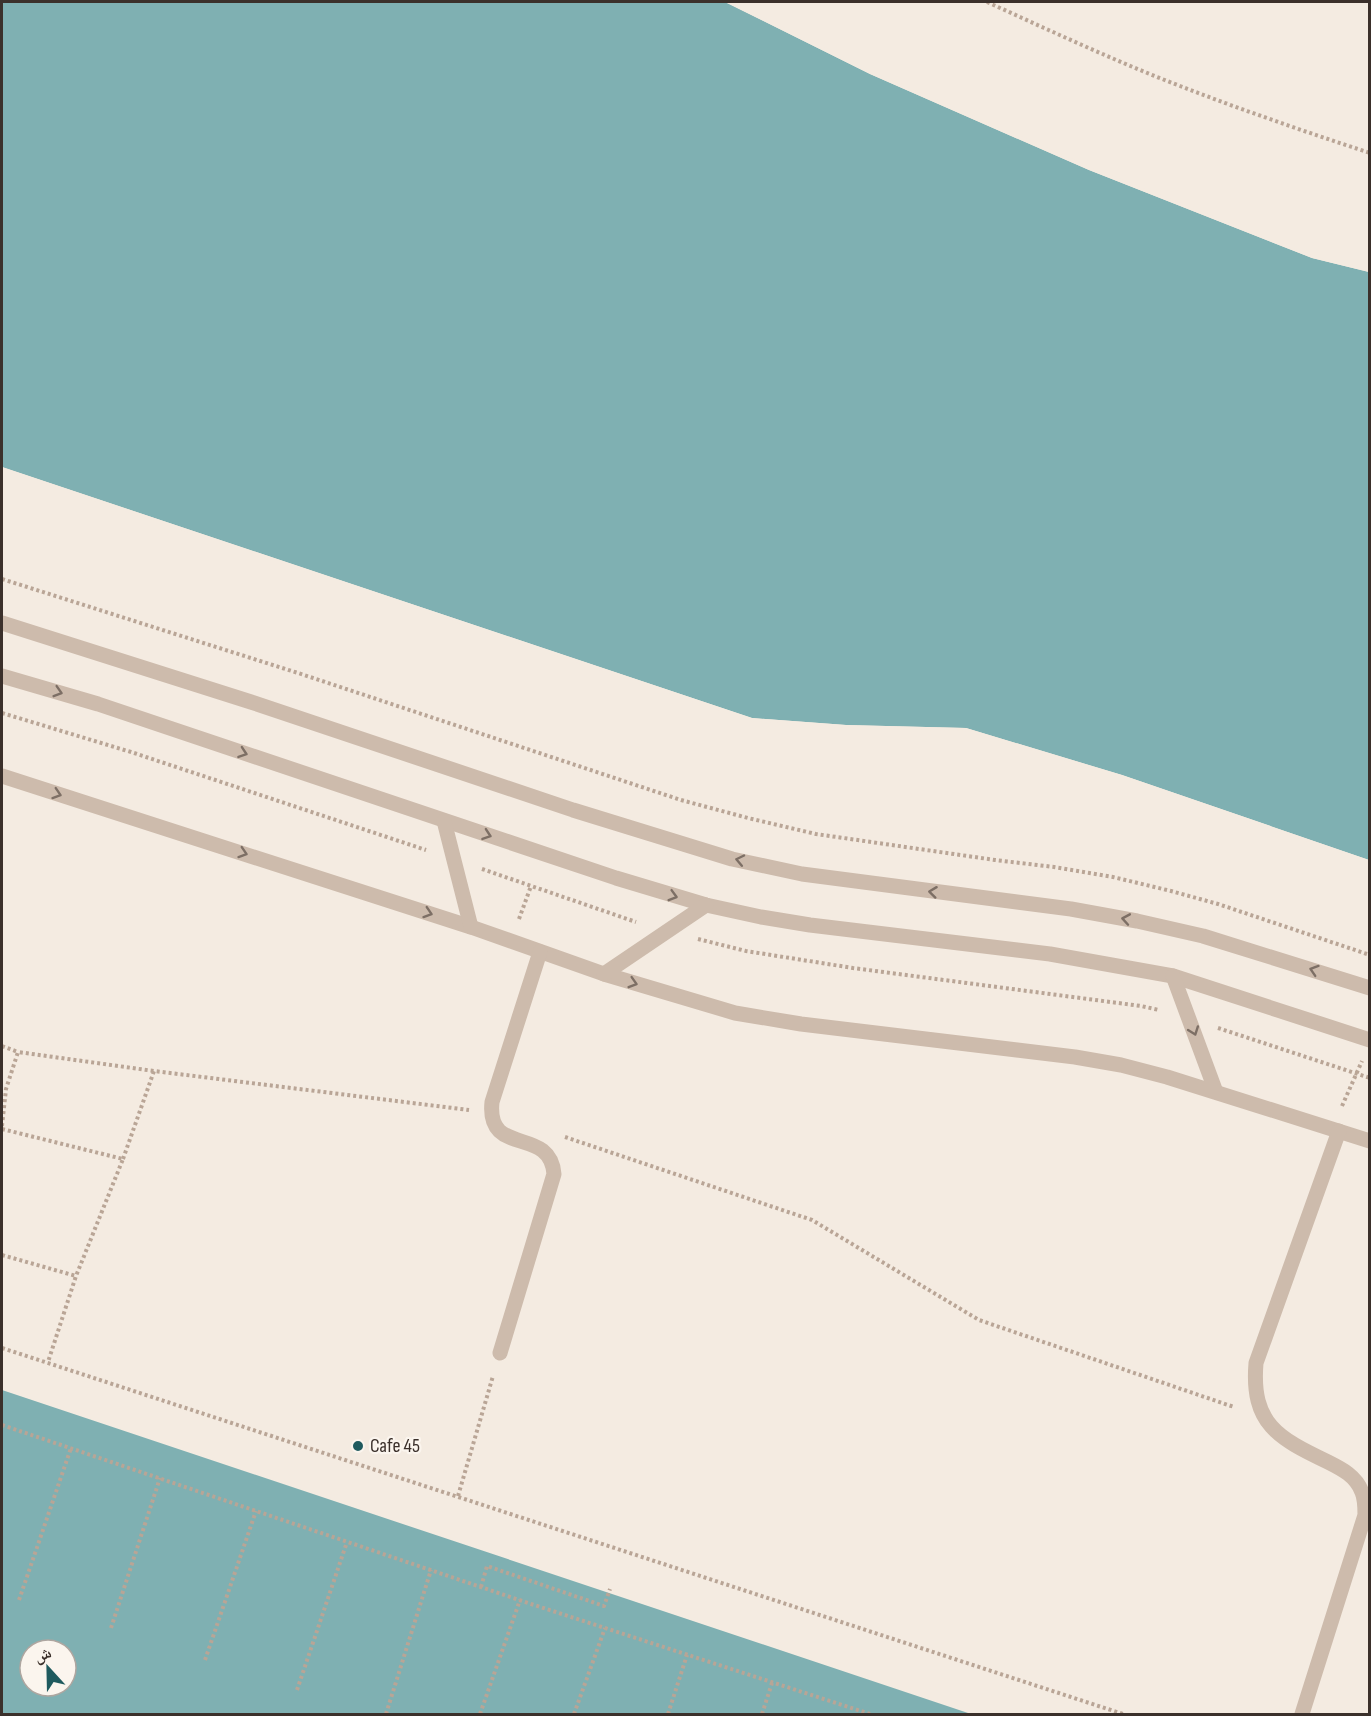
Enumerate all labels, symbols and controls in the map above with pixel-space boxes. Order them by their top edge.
one-way arrow [52,685,62,697]
one-way arrow [237,746,248,758]
one-way arrow [51,786,62,799]
one-way arrow [481,828,492,840]
one-way arrow [237,846,248,859]
one-way arrow [736,855,746,868]
one-way arrow [928,886,937,898]
one-way arrow [668,888,678,901]
one-way arrow [422,906,433,919]
one-way arrow [1121,913,1131,925]
one-way arrow [1309,965,1320,977]
one-way arrow [627,976,638,988]
one-way arrow [1186,1025,1199,1036]
place label: Cafe 45 [370,1434,420,1458]
marker: Cafe 45 [351,1439,365,1453]
north arrow [18,1638,78,1698]
text: ش [32,1643,54,1667]

